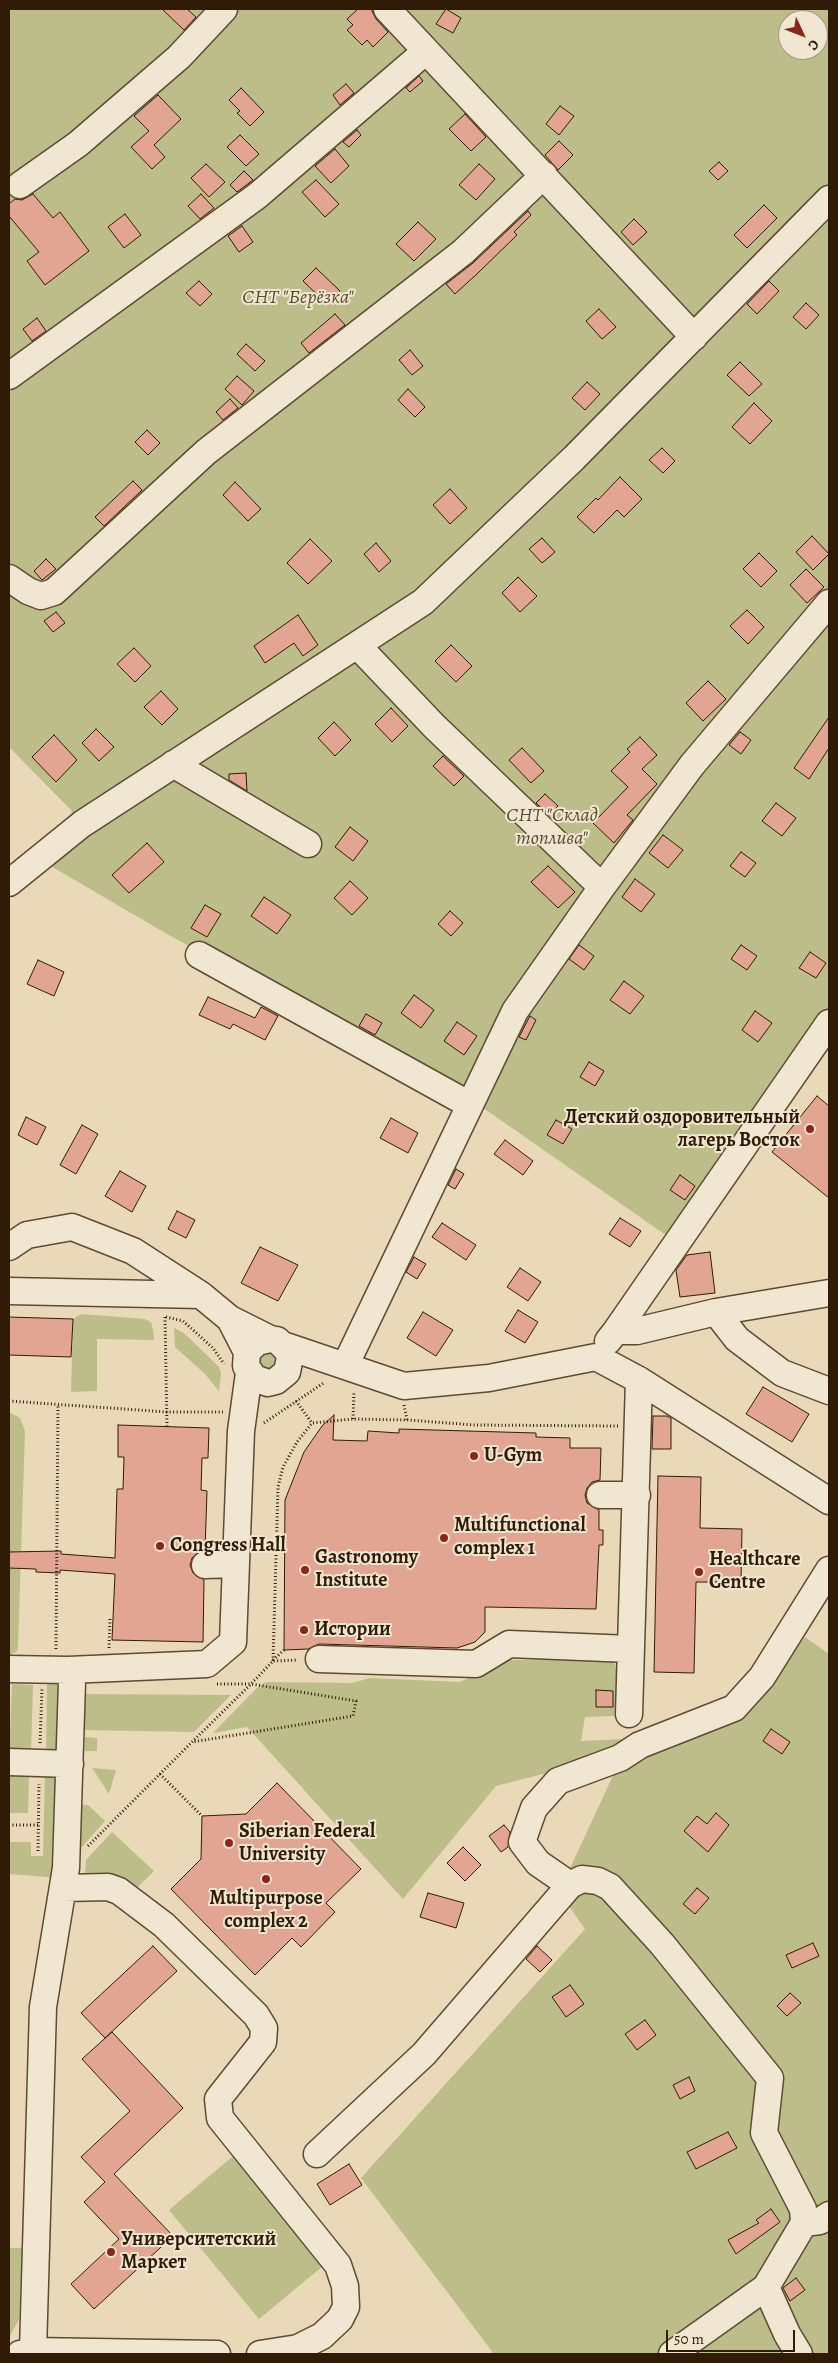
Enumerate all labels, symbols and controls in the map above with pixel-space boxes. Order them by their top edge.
north arrow [778,10,828,60]
text: С [804,35,823,55]
park label: СНТ "Берёзка" [242,286,354,310]
park label: СНТ "Склад топлива" [506,804,598,851]
place label: Детский оздоровительный лагерь Восток [564,1106,800,1153]
marker: Детский оздоровительный лагерь Восток [804,1123,816,1135]
place label: U-Gym [484,1444,542,1468]
marker: U-Gym [468,1450,480,1462]
place label: Multifunctional complex 1 [454,1514,586,1561]
marker: Multifunctional complex 1 [438,1532,450,1544]
place label: Congress Hall [170,1534,286,1558]
marker: Congress Hall [154,1540,166,1552]
place label: Gastronomy Institute [315,1546,418,1593]
place label: Healthcare Centre [709,1548,801,1595]
marker: Gastronomy Institute [299,1564,311,1576]
marker: Healthcare Centre [693,1566,705,1578]
place label: Истории [314,1618,391,1642]
marker: Истории [298,1624,310,1636]
place label: Siberian Federal University [239,1820,375,1867]
marker: Siberian Federal University [223,1837,235,1849]
marker: Multipurpose complex 2 [260,1873,272,1885]
place label: Multipurpose complex 2 [209,1887,323,1934]
place label: Университетский Маркет [121,2228,276,2275]
marker: Университетский Маркет [105,2246,117,2258]
scale bar [668,2320,797,2352]
text: 50 m [674,2329,704,2349]

